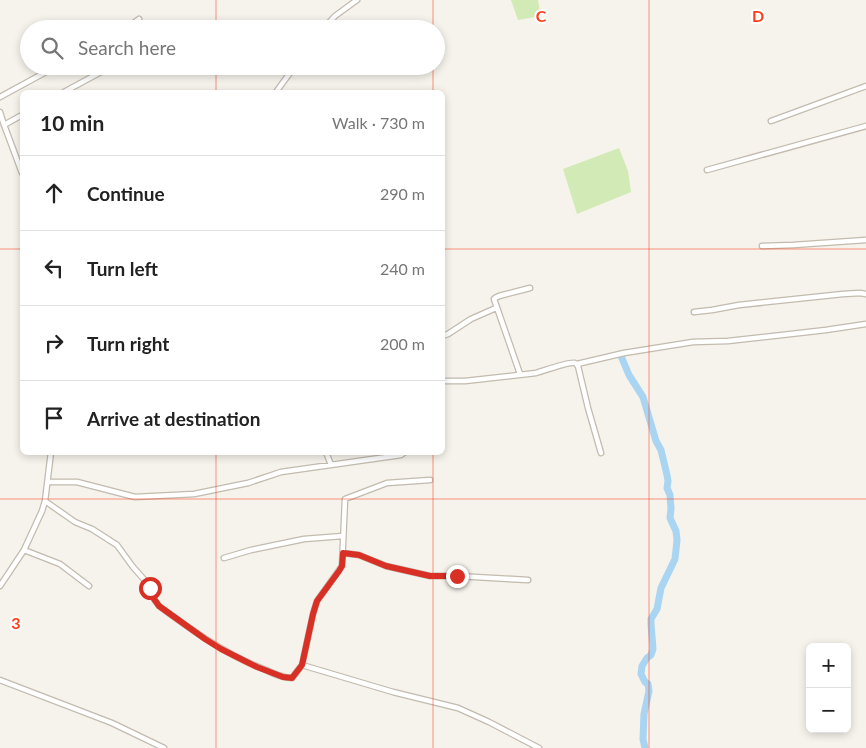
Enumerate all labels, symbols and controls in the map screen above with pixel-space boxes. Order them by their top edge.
text: C [536,6,547,25]
text: D [752,6,764,25]
search box [20,20,445,75]
icon: search [38,34,66,62]
text: Search here [78,36,176,59]
text: 10 min [40,110,104,135]
text: Walk · 730 m [332,113,425,132]
icon: ahead [40,179,68,207]
text: Continue [87,182,165,205]
text: 290 m [380,184,425,203]
icon: left [40,254,68,282]
text: Turn left [87,257,158,280]
text: 240 m [380,259,425,278]
icon: right [40,329,68,357]
text: Turn right [87,332,169,355]
text: 200 m [380,334,425,353]
icon: arrive [40,404,68,432]
text: Arrive at destination [87,407,260,430]
route end [446,565,469,588]
route start [139,577,162,600]
text: 3 [11,613,21,632]
map controls [806,643,851,733]
button: + [806,643,851,688]
button: − [806,688,851,733]

